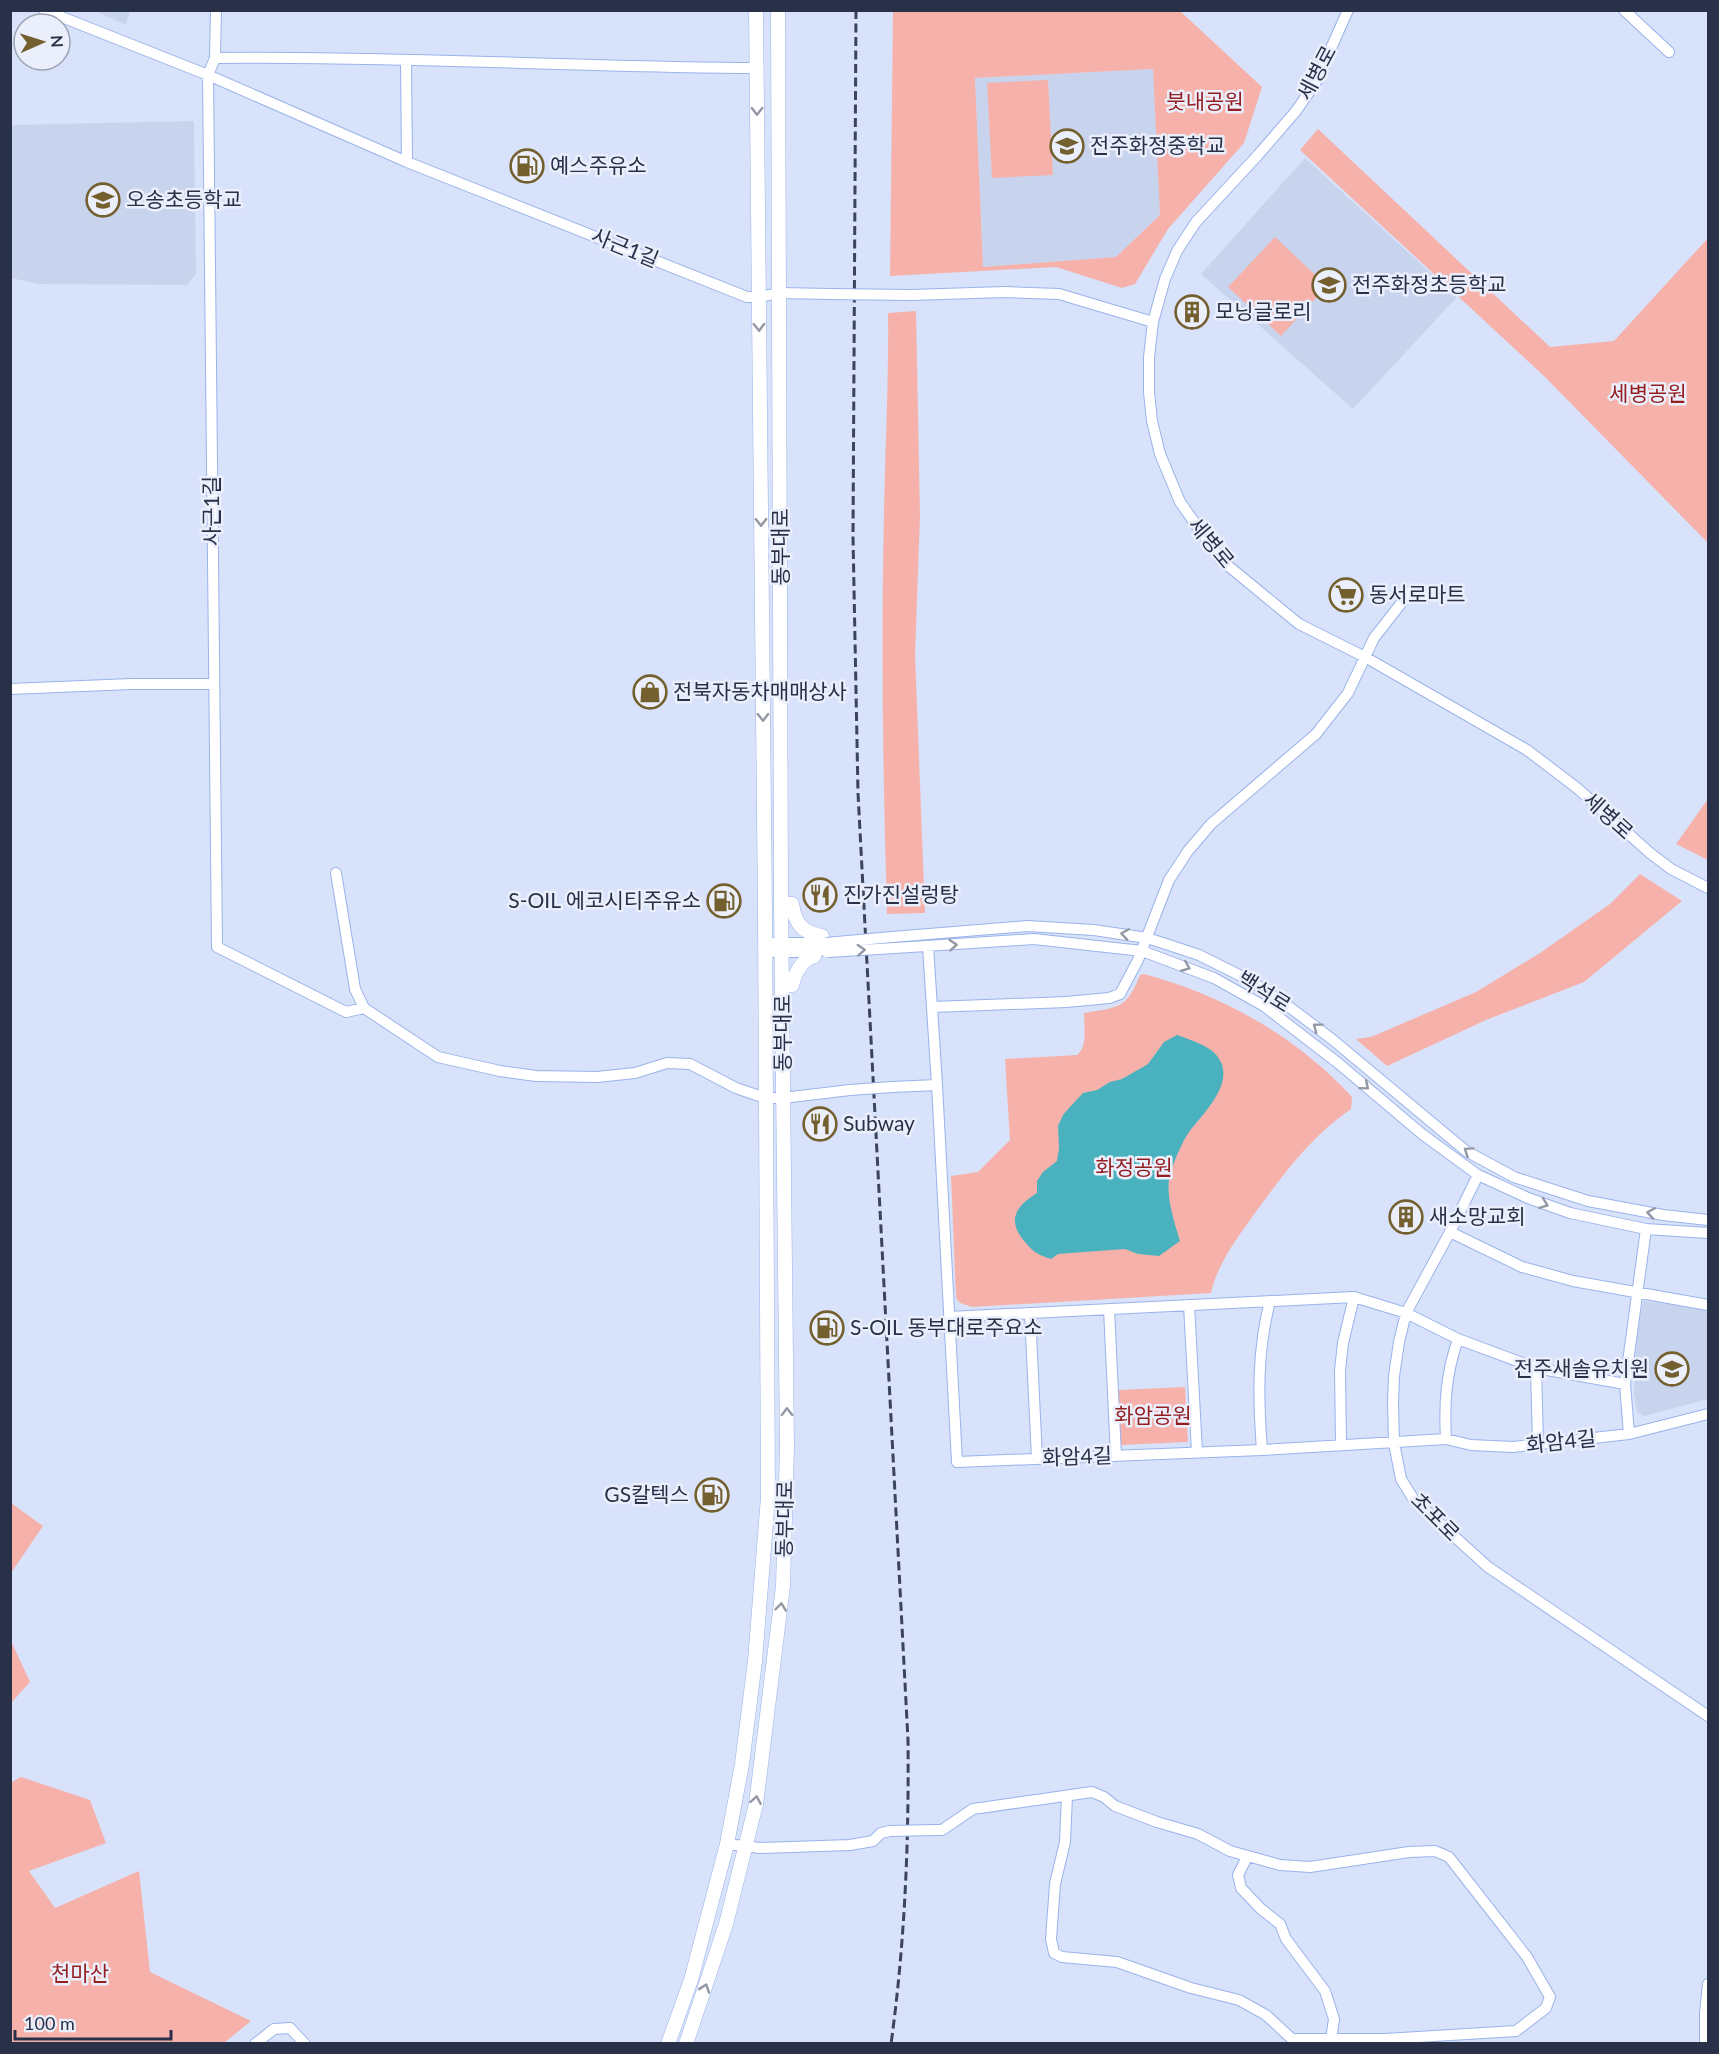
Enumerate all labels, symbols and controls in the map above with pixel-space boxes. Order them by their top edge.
north arrow [12,12,72,72]
text: N [48,35,67,48]
street label: 세병로 [1291,41,1340,104]
park label: 붓내공원 [1166,88,1244,113]
one-way arrow [751,106,763,115]
school or university icon: 전주화정중학교 [1049,128,1085,164]
place label: 전주화정중학교 [1090,132,1225,157]
fuel station icon: 예스주유소 [509,148,545,184]
place label: 예스주유소 [550,152,647,177]
school or university icon: 오송초등학교 [85,182,121,218]
place label: 오송초등학교 [126,186,242,211]
street label: 사근1길 [588,222,663,271]
school or university icon: 전주화정초등학교 [1311,267,1347,303]
place label: 전주화정초등학교 [1352,271,1507,296]
building icon: 모닝글로리 [1174,294,1210,330]
place label: 모닝글로리 [1215,298,1312,323]
one-way arrow [753,322,766,331]
park label: 세병공원 [1609,380,1687,405]
street label: 사근1길 [198,476,223,546]
street label: 동부대로 [767,508,792,586]
street label: 세병로 [1184,512,1240,572]
one-way arrow [755,517,767,526]
supermarket icon: 동서로마트 [1328,577,1364,613]
place label: 동서로마트 [1369,581,1466,606]
shop icon: 전북자동차매매상사 [632,674,668,710]
place label: 전북자동차매매상사 [673,678,847,703]
one-way arrow [757,712,769,721]
street label: 세병로 [1579,786,1639,844]
restaurant icon: 진가진설렁탕 [802,877,838,913]
place label: 진가진설렁탕 [843,881,959,906]
fuel station icon: S-OIL 에코시티주유소 [706,883,742,919]
place label: S-OIL 에코시티주유소 [508,887,701,912]
one-way arrow [1120,929,1129,941]
one-way arrow [949,938,958,951]
one-way arrow [857,944,866,957]
one-way arrow [1180,960,1191,972]
street label: 백석로 [1234,965,1296,1017]
street label: 동부대로 [769,994,794,1072]
one-way arrow [1312,1024,1323,1035]
one-way arrow [1358,1079,1369,1090]
restaurant icon: Subway [802,1106,838,1142]
place label: Subway [843,1110,915,1135]
one-way arrow [1463,1147,1474,1158]
park label: 화정공원 [1095,1154,1173,1179]
one-way arrow [1539,1196,1549,1209]
building icon: 새소망교회 [1388,1199,1424,1235]
place label: 새소망교회 [1429,1203,1526,1228]
one-way arrow [1646,1207,1655,1219]
fuel station icon: S-OIL 동부대로주요소 [809,1310,845,1346]
place label: S-OIL 동부대로주요소 [850,1314,1043,1339]
school or university icon: 전주새솔유치원 [1654,1351,1690,1387]
place label: 전주새솔유치원 [1514,1355,1649,1380]
park label: 화암공원 [1114,1402,1192,1427]
one-way arrow [780,1407,793,1416]
street label: 화암4길 [1525,1424,1597,1457]
street label: 화암4길 [1041,1442,1112,1469]
fuel station icon: GS칼텍스 [694,1477,730,1513]
street label: 동부대로 [770,1480,797,1558]
place label: GS칼텍스 [604,1481,689,1506]
street label: 초포로 [1407,1487,1465,1545]
one-way arrow [774,1602,787,1611]
one-way arrow [749,1795,762,1805]
park label: 천마산 [51,1960,109,1985]
one-way arrow [697,1983,710,1994]
scale bar [15,2003,171,2041]
text: 100 m [24,2012,75,2034]

